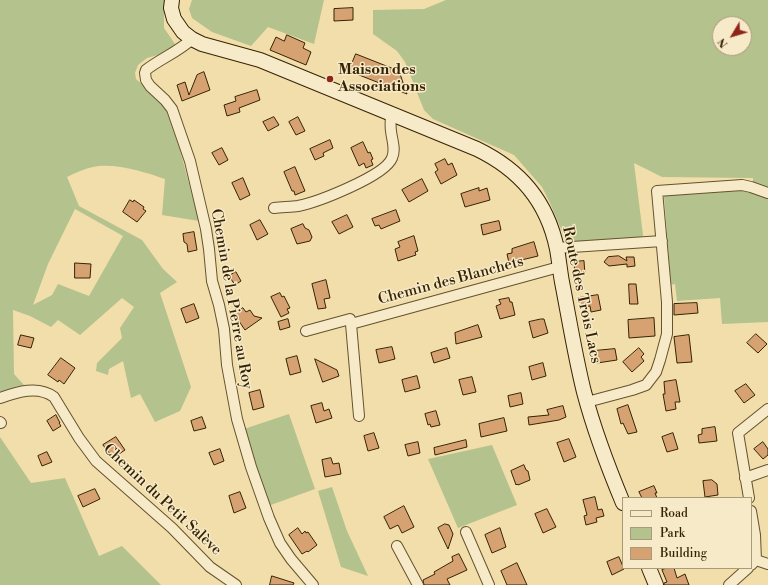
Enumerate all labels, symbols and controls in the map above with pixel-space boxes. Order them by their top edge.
north arrow [712,16,752,56]
text: N [715,35,732,51]
place label: Maison des Associations [338,61,426,96]
marker: Maison des Associations [325,74,335,84]
street label: Chemin de la Pierre au Roy [206,207,256,391]
street label: Route des Trois Lacs [558,225,604,365]
street label: Chemin des Blanchets [376,253,526,309]
street label: Chemin du Petit Salève [99,440,225,560]
legend [622,497,752,569]
text: Road [660,506,688,521]
text: Park [660,526,685,541]
text: Building [660,546,707,561]

